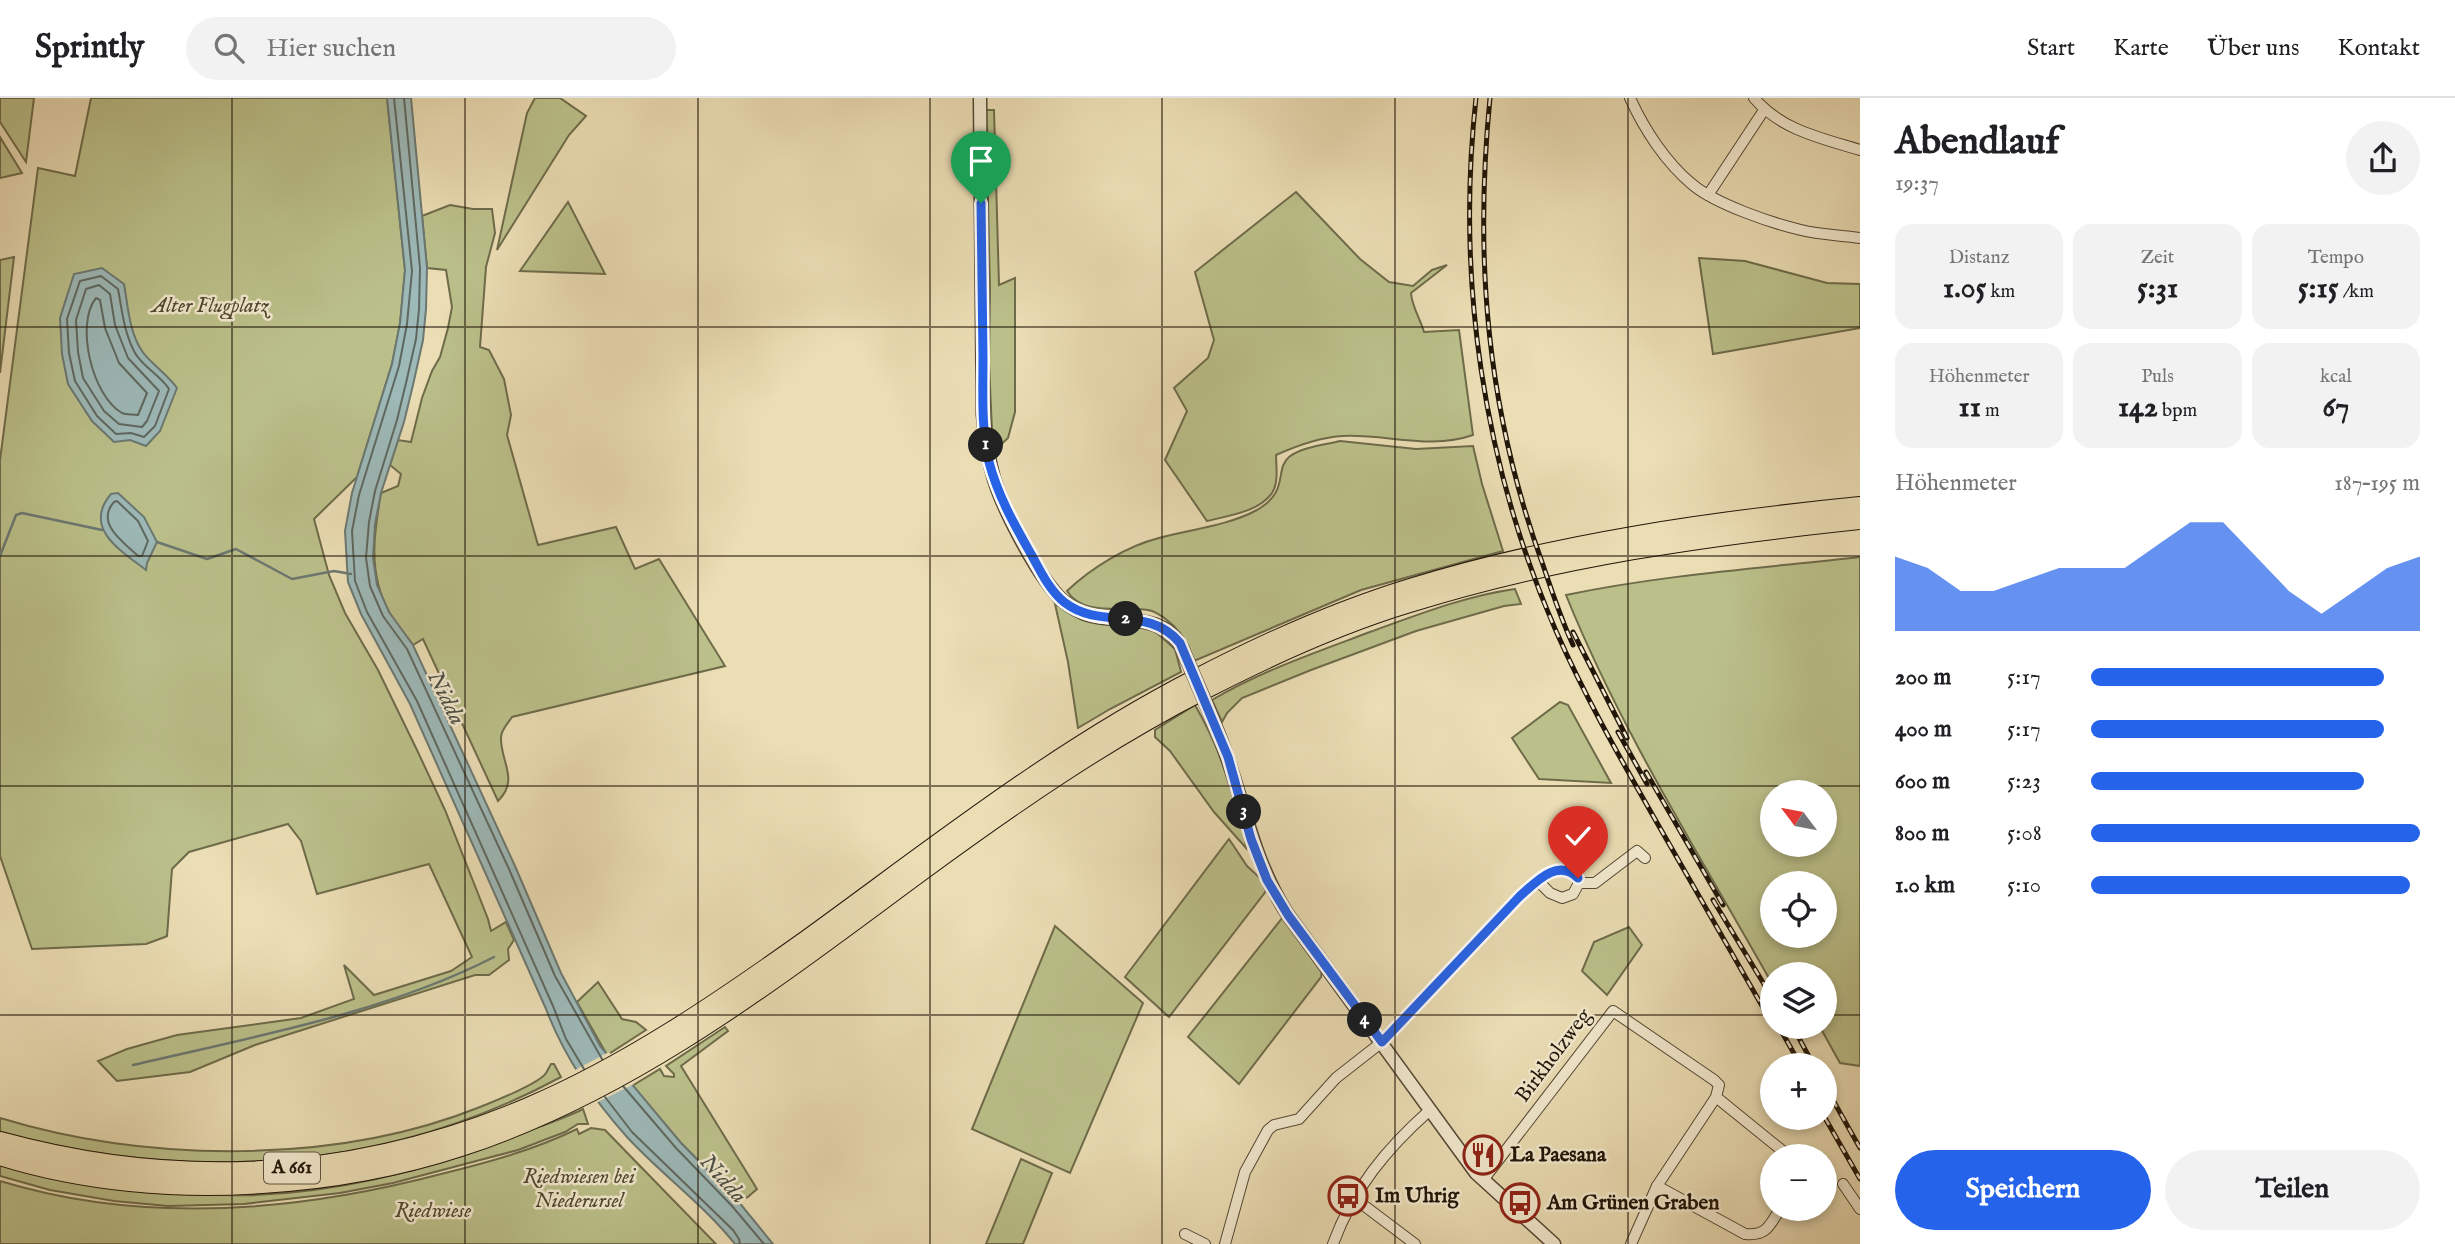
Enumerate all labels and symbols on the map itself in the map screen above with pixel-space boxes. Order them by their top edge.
pin [951,131,1011,203]
park label: Alter Flugplatz [150,293,270,320]
pin: 1 [968,428,1004,462]
pin: 2 [1108,602,1144,636]
water label: Nidda [420,666,472,730]
north arrow [1760,780,1838,858]
pin: 3 [1226,794,1262,830]
pin [1548,806,1608,878]
pin: 4 [1348,1002,1382,1038]
street label: Birkholzweg [1510,1003,1599,1108]
restaurant icon: La Paesana [1462,1134,1504,1176]
place label: La Paesana [1510,1142,1607,1169]
water label: Nidda [693,1148,753,1210]
road number: A 661 [264,1152,320,1184]
park label: Riedwiesen bei Niederursel [523,1164,637,1215]
bus stop icon: Im Uhrig [1327,1175,1369,1217]
bus stop icon: Am Grünen Graben [1499,1182,1541,1224]
place label: Im Uhrig [1375,1183,1459,1210]
place label: Am Grünen Graben [1546,1190,1719,1217]
park label: Riedwiese [395,1198,471,1225]

